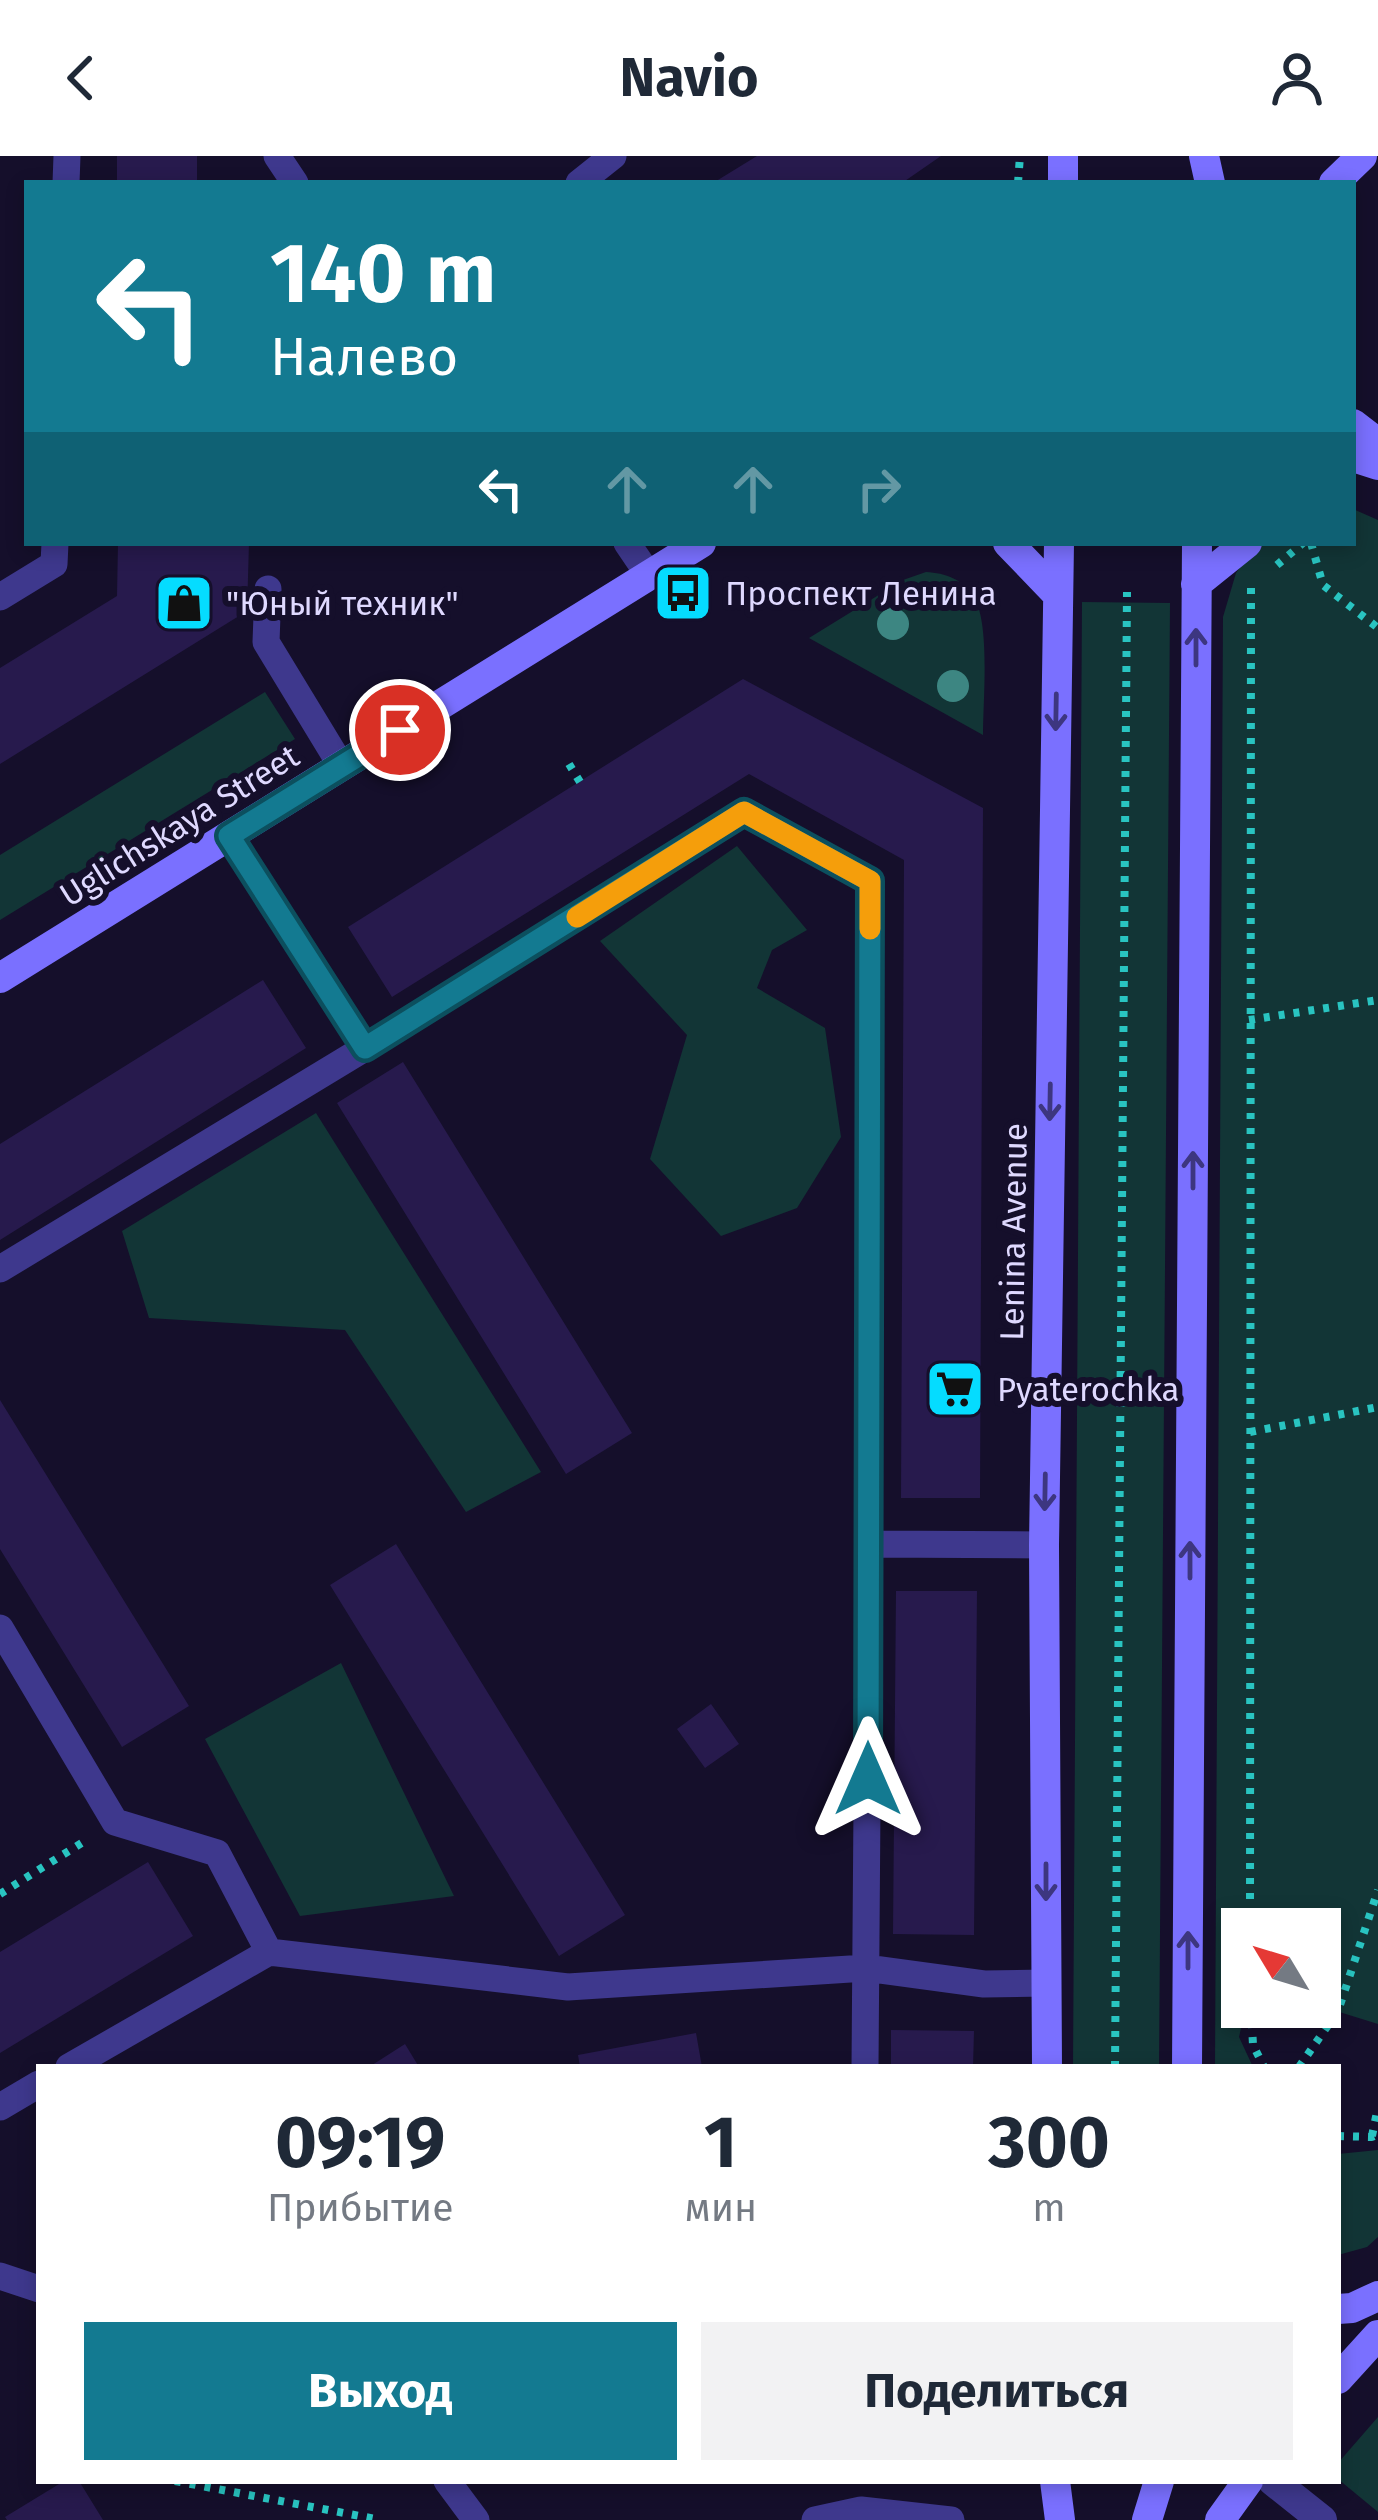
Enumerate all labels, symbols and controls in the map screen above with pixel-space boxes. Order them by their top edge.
icon: back [48,45,114,111]
icon: person [1264,45,1330,111]
text: Navio [619,46,759,110]
text: 140 m [270,223,496,324]
icon: left [72,228,228,384]
text: Налево [270,325,458,389]
icon: left [468,456,534,522]
icon: ahead [594,456,660,522]
icon: ahead [720,456,786,522]
icon: right [846,456,912,522]
bus stop icon: Проспект Ленина [652,562,714,624]
shop icon: "Юный техник" [153,572,215,634]
place label: Проспект Ленина [725,574,997,614]
place label: "Юный техник" [226,584,459,624]
one-way arrow [1185,628,1207,667]
pin [349,679,451,781]
one-way arrow [1045,692,1068,731]
icon: arrive [367,697,433,763]
street label: Uglichskaya Street [53,736,307,915]
one-way arrow [1039,1082,1062,1121]
street label: Lenina Avenue [992,1123,1036,1341]
one-way arrow [1182,1151,1204,1190]
supermarket icon: Pyaterochka [924,1358,986,1420]
place label: Pyaterochka [997,1370,1180,1410]
one-way arrow [1033,1472,1056,1511]
one-way arrow [1179,1541,1201,1580]
position arrow [805,1716,931,1842]
one-way arrow [1035,1862,1057,1901]
north arrow [1221,1908,1341,2028]
map controls [1221,1908,1341,2028]
one-way arrow [1177,1931,1199,1970]
text: 09:19 [275,2100,445,2186]
text: 1 [704,2100,738,2186]
text: 300 [988,2100,1110,2186]
text: Прибытие [267,2185,453,2231]
text: мин [684,2185,757,2231]
text: m [1032,2185,1066,2231]
button: Выход [84,2322,677,2460]
button: Поделиться [701,2322,1293,2460]

